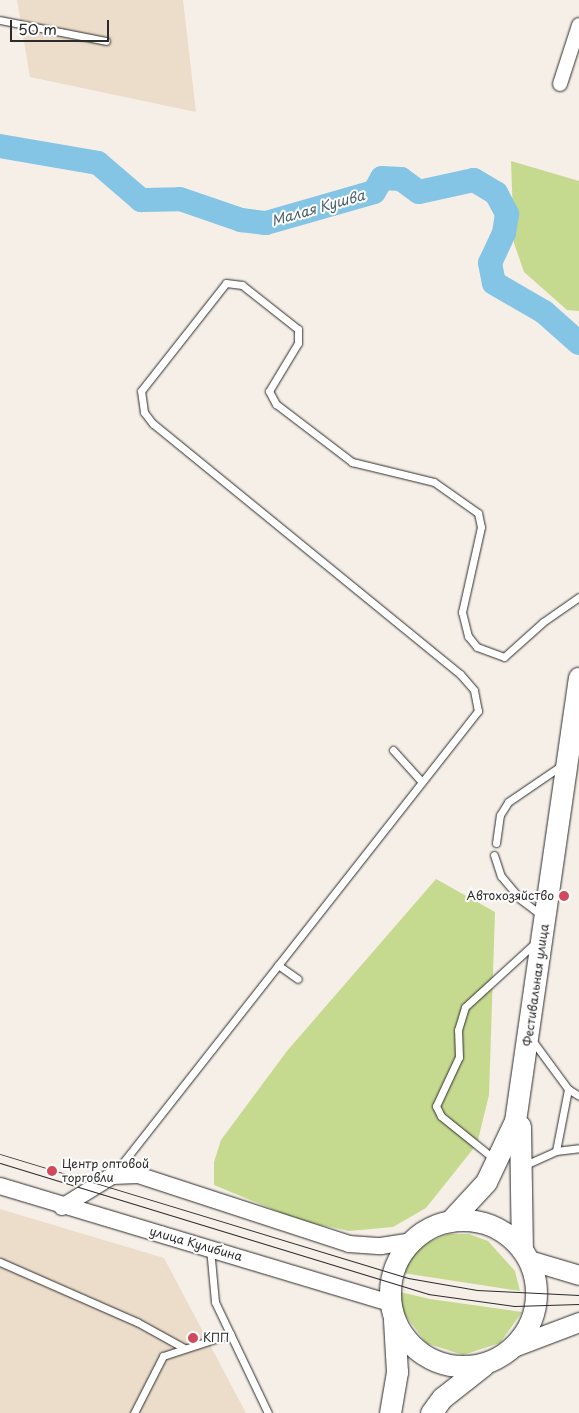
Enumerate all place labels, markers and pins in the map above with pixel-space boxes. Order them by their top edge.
place label: Автохозяйство [466,889,554,903]
marker: Автохозяйство [558,890,570,902]
place label: Центр оптовой торговли [62,1157,150,1185]
marker: Центр оптовой торговли [46,1165,58,1177]
place label: КПП [203,1331,229,1345]
marker: КПП [187,1332,199,1344]

